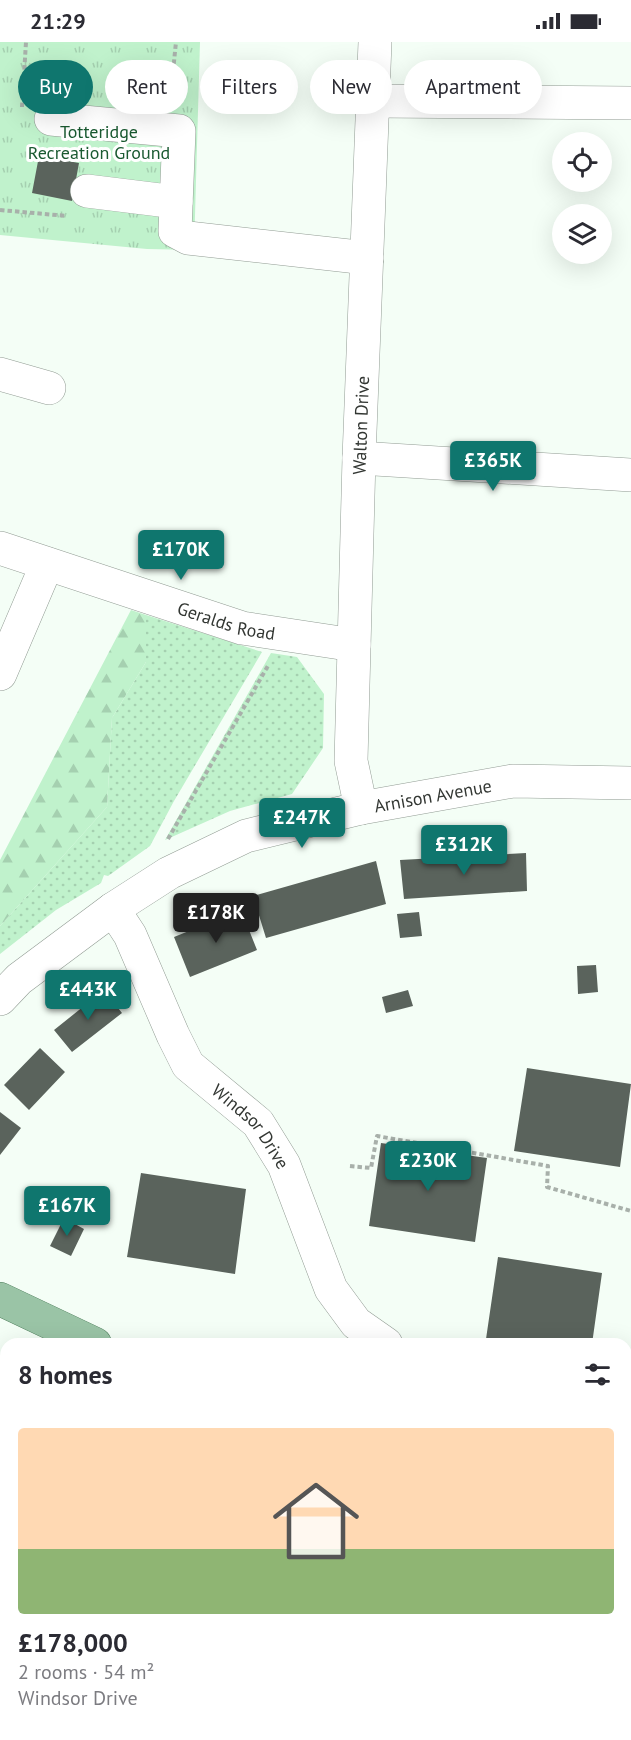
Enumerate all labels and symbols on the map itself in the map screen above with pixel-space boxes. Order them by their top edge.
park label: Totteridge Recreation Ground [28,120,170,164]
street label: Walton Drive [347,375,374,475]
pin: £365K [451,441,535,492]
pin: £170K [139,530,223,581]
street label: Geralds Road [175,596,277,644]
street label: Arnison Avenue [372,774,493,817]
pin: £247K [260,798,344,849]
pin: £312K [422,825,506,876]
pin: £178K [174,893,258,944]
pin: £443K [46,970,130,1021]
street label: Windsor Drive [207,1078,295,1173]
pin: £230K [386,1141,470,1192]
pin: £167K [25,1186,109,1237]

